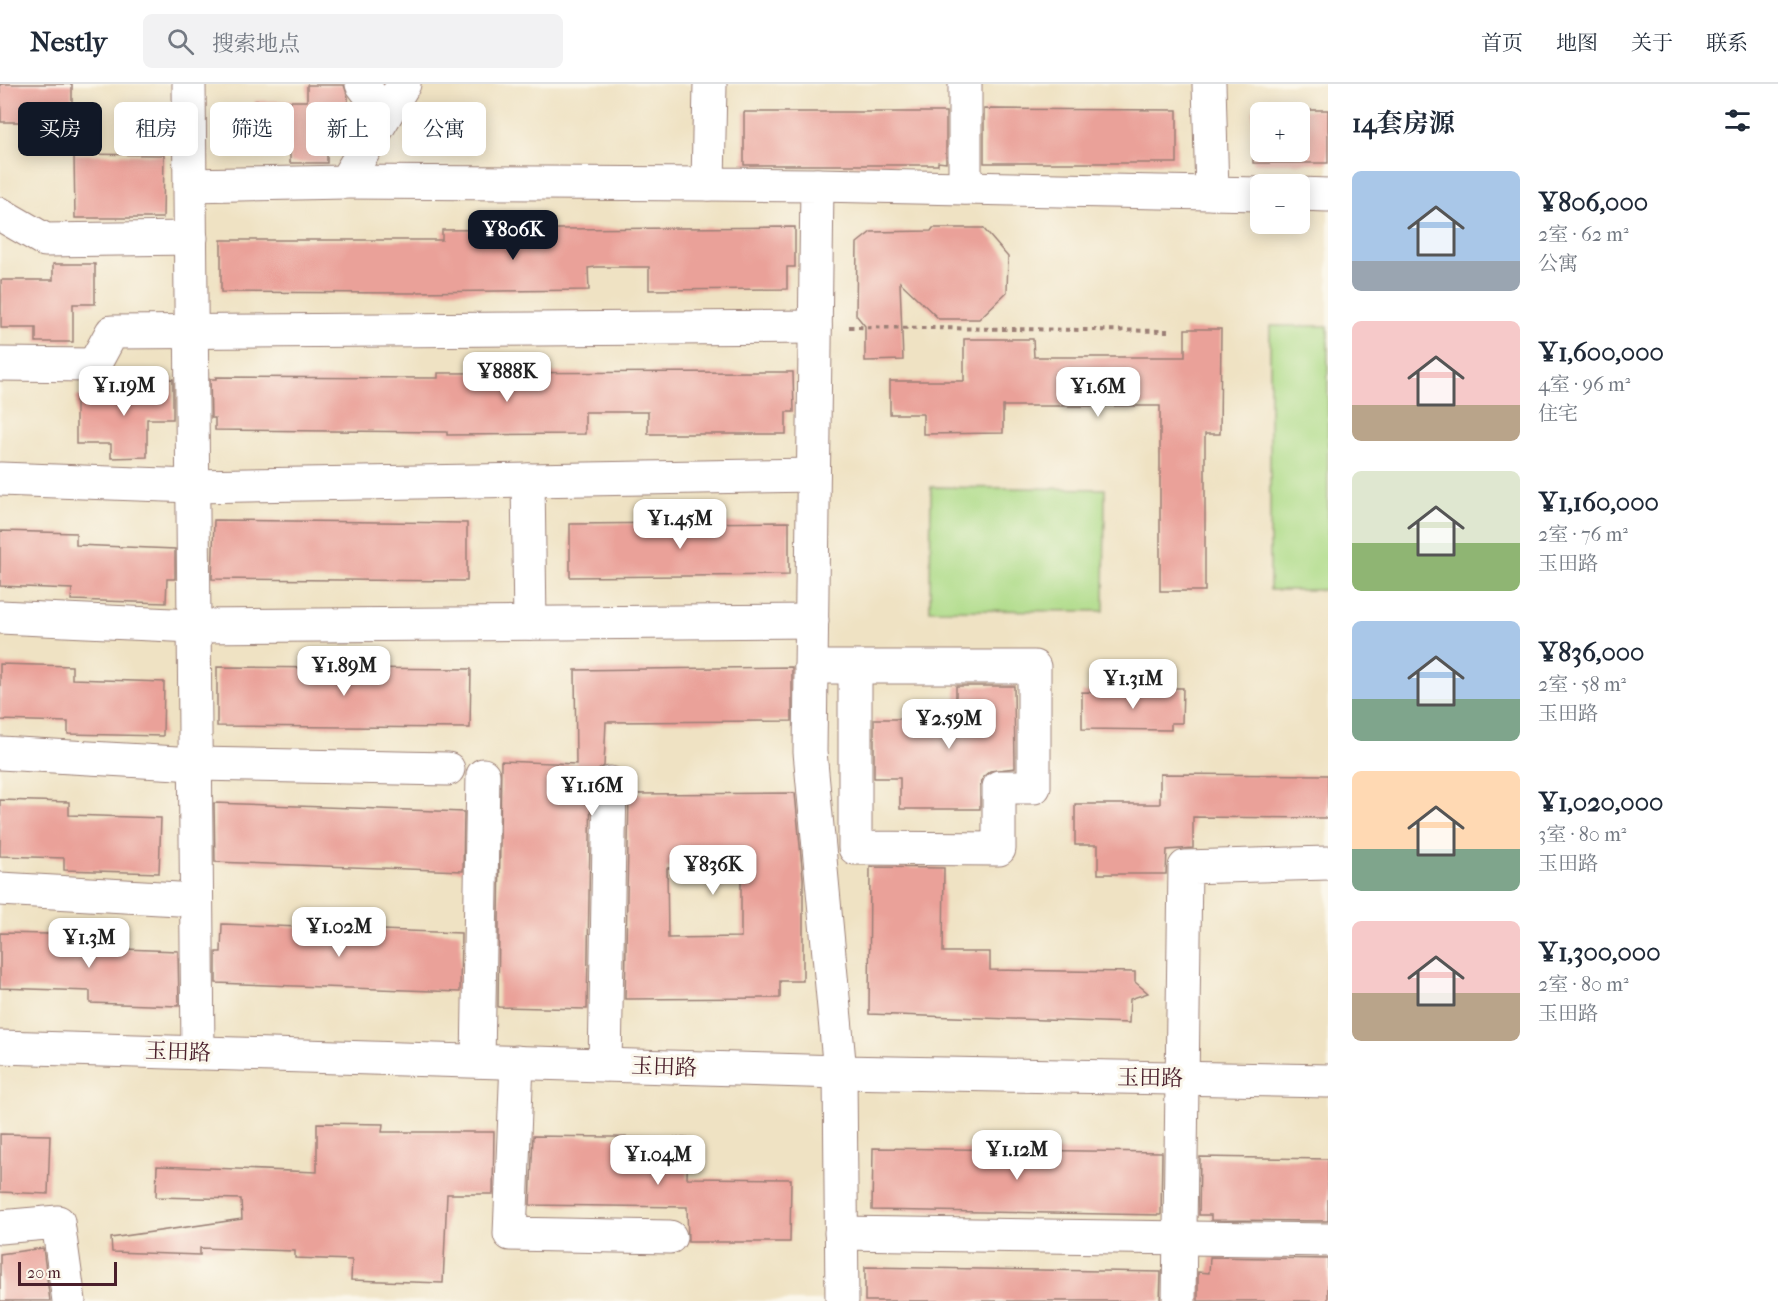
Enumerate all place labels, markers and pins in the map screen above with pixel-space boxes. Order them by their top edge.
pin: ¥806K [471,210,555,261]
pin: ¥888K [465,352,549,403]
pin: ¥1.19M [75,366,173,417]
pin: ¥1.6M [1056,367,1140,418]
pin: ¥1.45M [631,499,729,550]
pin: ¥1.89M [295,646,393,697]
pin: ¥1.31M [1084,659,1182,710]
pin: ¥2.59M [900,699,998,750]
pin: ¥1.16M [543,766,641,817]
pin: ¥836K [671,845,755,896]
pin: ¥1.02M [290,907,388,958]
pin: ¥1.3M [47,918,131,969]
pin: ¥1.12M [968,1130,1066,1181]
pin: ¥1.04M [609,1135,707,1186]

